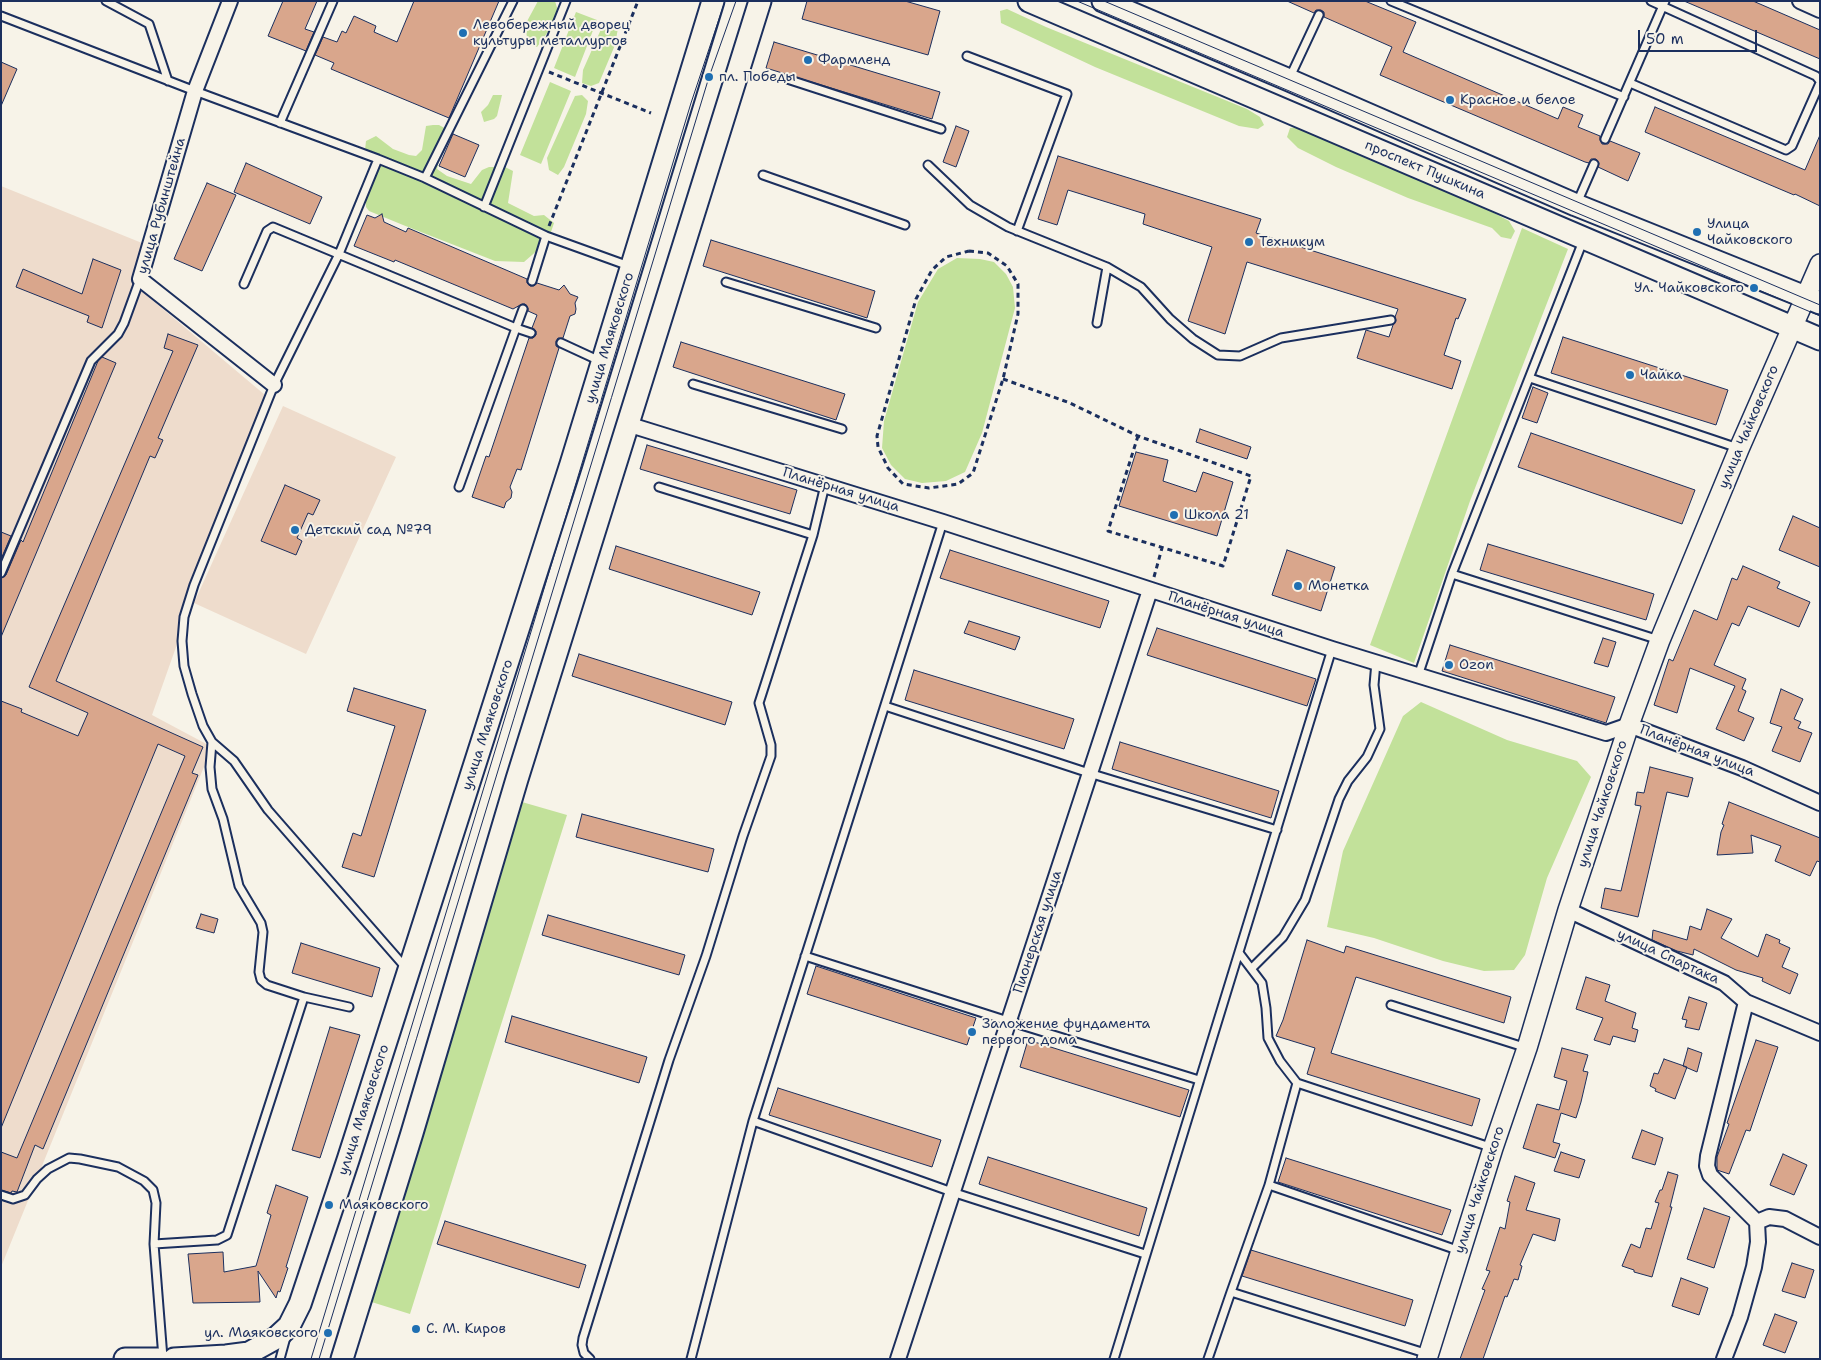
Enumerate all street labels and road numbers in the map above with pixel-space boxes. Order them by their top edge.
street label: улица Рубинштейна [134,136,190,276]
street label: проспект Пушкина [1362,137,1488,203]
street label: улица Маяковского [582,270,638,406]
street label: улица Чайковского [1715,363,1783,491]
street label: Планёрная улица [781,464,901,516]
street label: Планёрная улица [1166,588,1286,642]
street label: улица Маяковского [459,657,517,793]
street label: Планёрная улица [1637,721,1757,781]
street label: улица Чайковского [1575,738,1631,870]
street label: Пионерская улица [1010,869,1066,995]
street label: улица Спартака [1614,926,1722,988]
street label: улица Маяковского [335,1042,393,1178]
street label: улица Чайковского [1452,1124,1508,1256]

